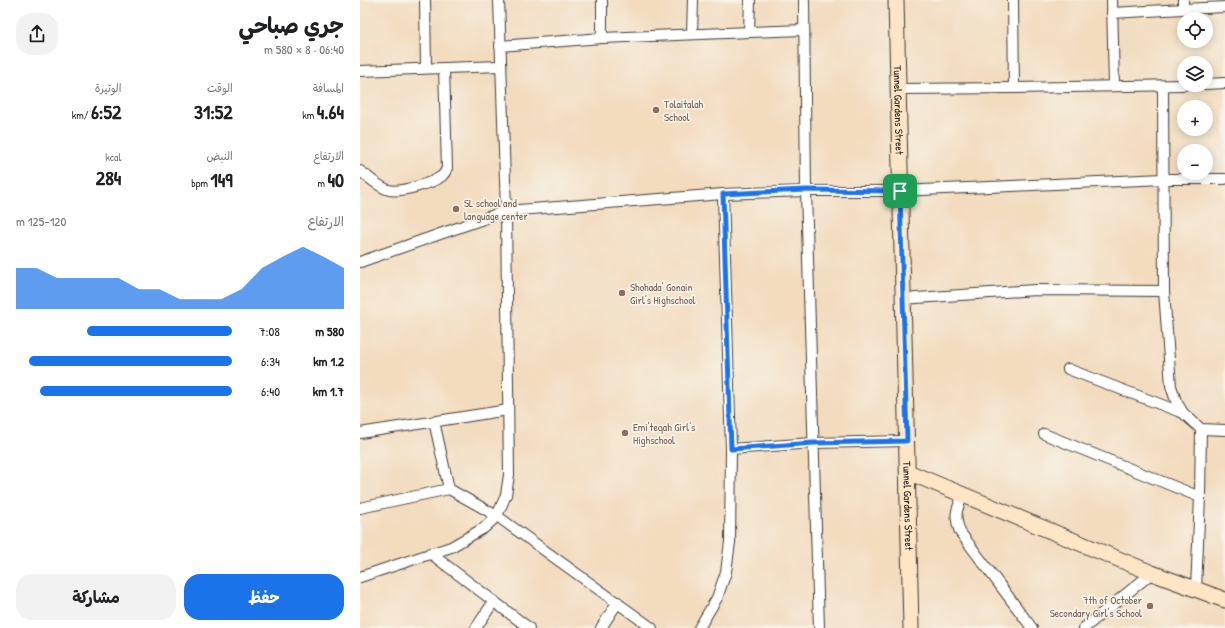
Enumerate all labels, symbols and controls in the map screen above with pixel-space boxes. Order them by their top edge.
text: جري صباحي [238,10,344,40]
map controls [1177,12,1213,180]
button: locate [1177,12,1213,48]
button: share [16,13,58,55]
text: 06:40 · 8 × 580 m [264,40,344,58]
button: layers [1177,56,1213,92]
street label: Tunnel Gardens Street [891,65,907,155]
text: الوتيرة [95,81,121,95]
text: الوقت [207,81,233,95]
text: المسافة [313,81,344,95]
place label: Tolaitalah School [664,97,704,124]
text: 6:52 [91,98,121,125]
text: 31:52 [194,98,233,125]
text: 4.64 [317,98,344,125]
button: + [1177,100,1213,136]
marker: Tolaitalah School [651,105,661,115]
text: /km [72,108,91,122]
text: km [302,108,317,122]
button: − [1177,144,1213,180]
text: النبض [206,149,233,163]
text: الارتفاع [313,149,344,163]
text: kcal [105,150,121,164]
text: 284 [96,164,121,191]
text: 149 [211,166,233,193]
text: 40 [328,166,344,193]
pin [883,174,917,208]
text: bpm [191,176,211,190]
text: m [318,176,328,190]
icon: arrive [889,180,911,202]
place label: SL school and language center [464,196,528,223]
marker: SL school and language center [451,204,461,214]
text: 120–125 m [16,212,66,230]
text: الارتفاع [308,212,344,230]
place label: Shohada' Gonain Girl's Highschool [630,280,696,307]
marker: Shohada' Gonain Girl's Highschool [617,288,627,298]
text: 7:08 [259,322,280,340]
text: 580 m [315,322,344,340]
text: 6:34 [261,352,280,370]
text: 1.2 km [313,352,344,370]
text: 6:40 [261,382,280,400]
text: 1.7 km [313,382,344,400]
place label: Emi'teqah Girl's Highschool [633,420,695,447]
marker: Emi'teqah Girl's Highschool [620,428,630,438]
street label: Tunnel Gardens Street [900,461,916,551]
button: مشاركة [16,574,176,620]
button: حفظ [184,574,344,620]
place label: 7th of October Secondary Girl's School [1050,593,1143,620]
marker: 7th of October Secondary Girl's School [1145,601,1155,611]

